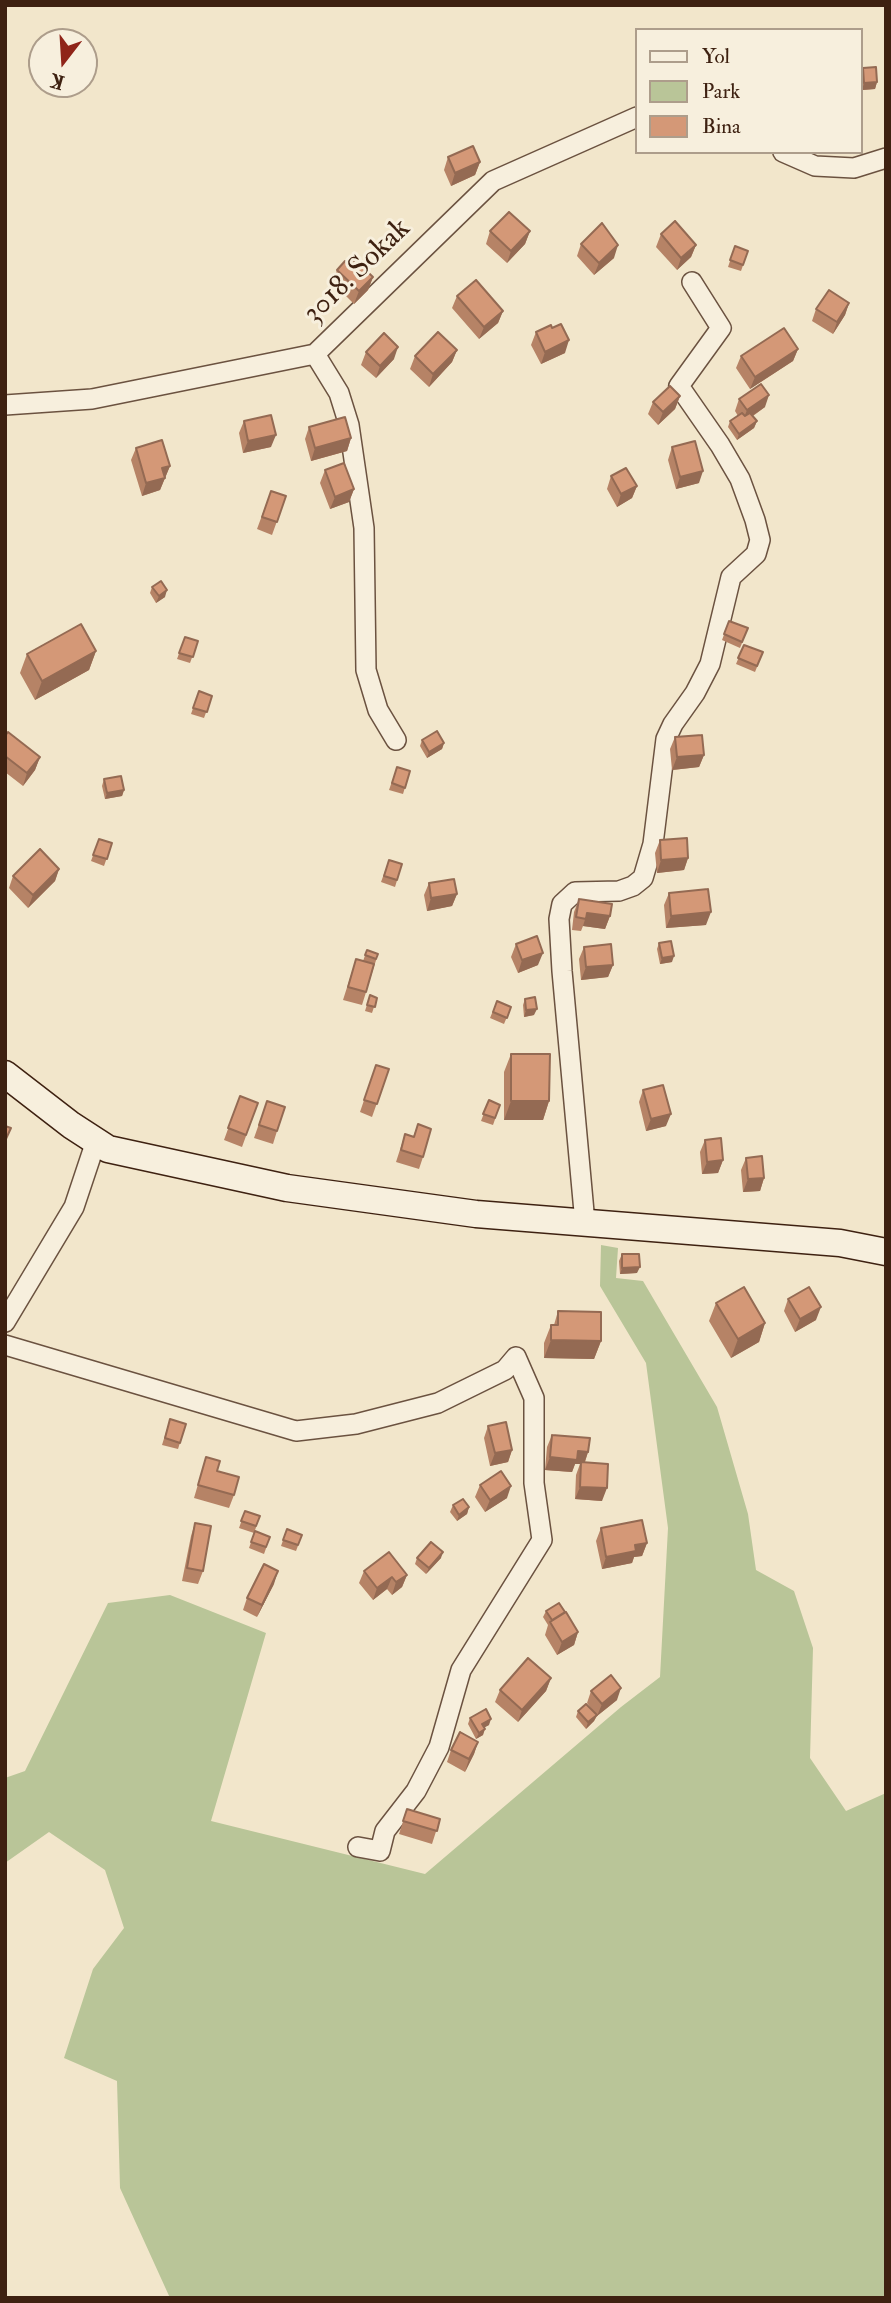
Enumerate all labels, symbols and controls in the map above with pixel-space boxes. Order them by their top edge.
north arrow [28,28,98,98]
legend [636,28,863,154]
text: Yol [702,43,730,70]
text: K [48,68,67,95]
text: Park [702,78,740,105]
text: Bina [702,113,741,140]
street label: 3018. Sokak [297,212,419,332]

